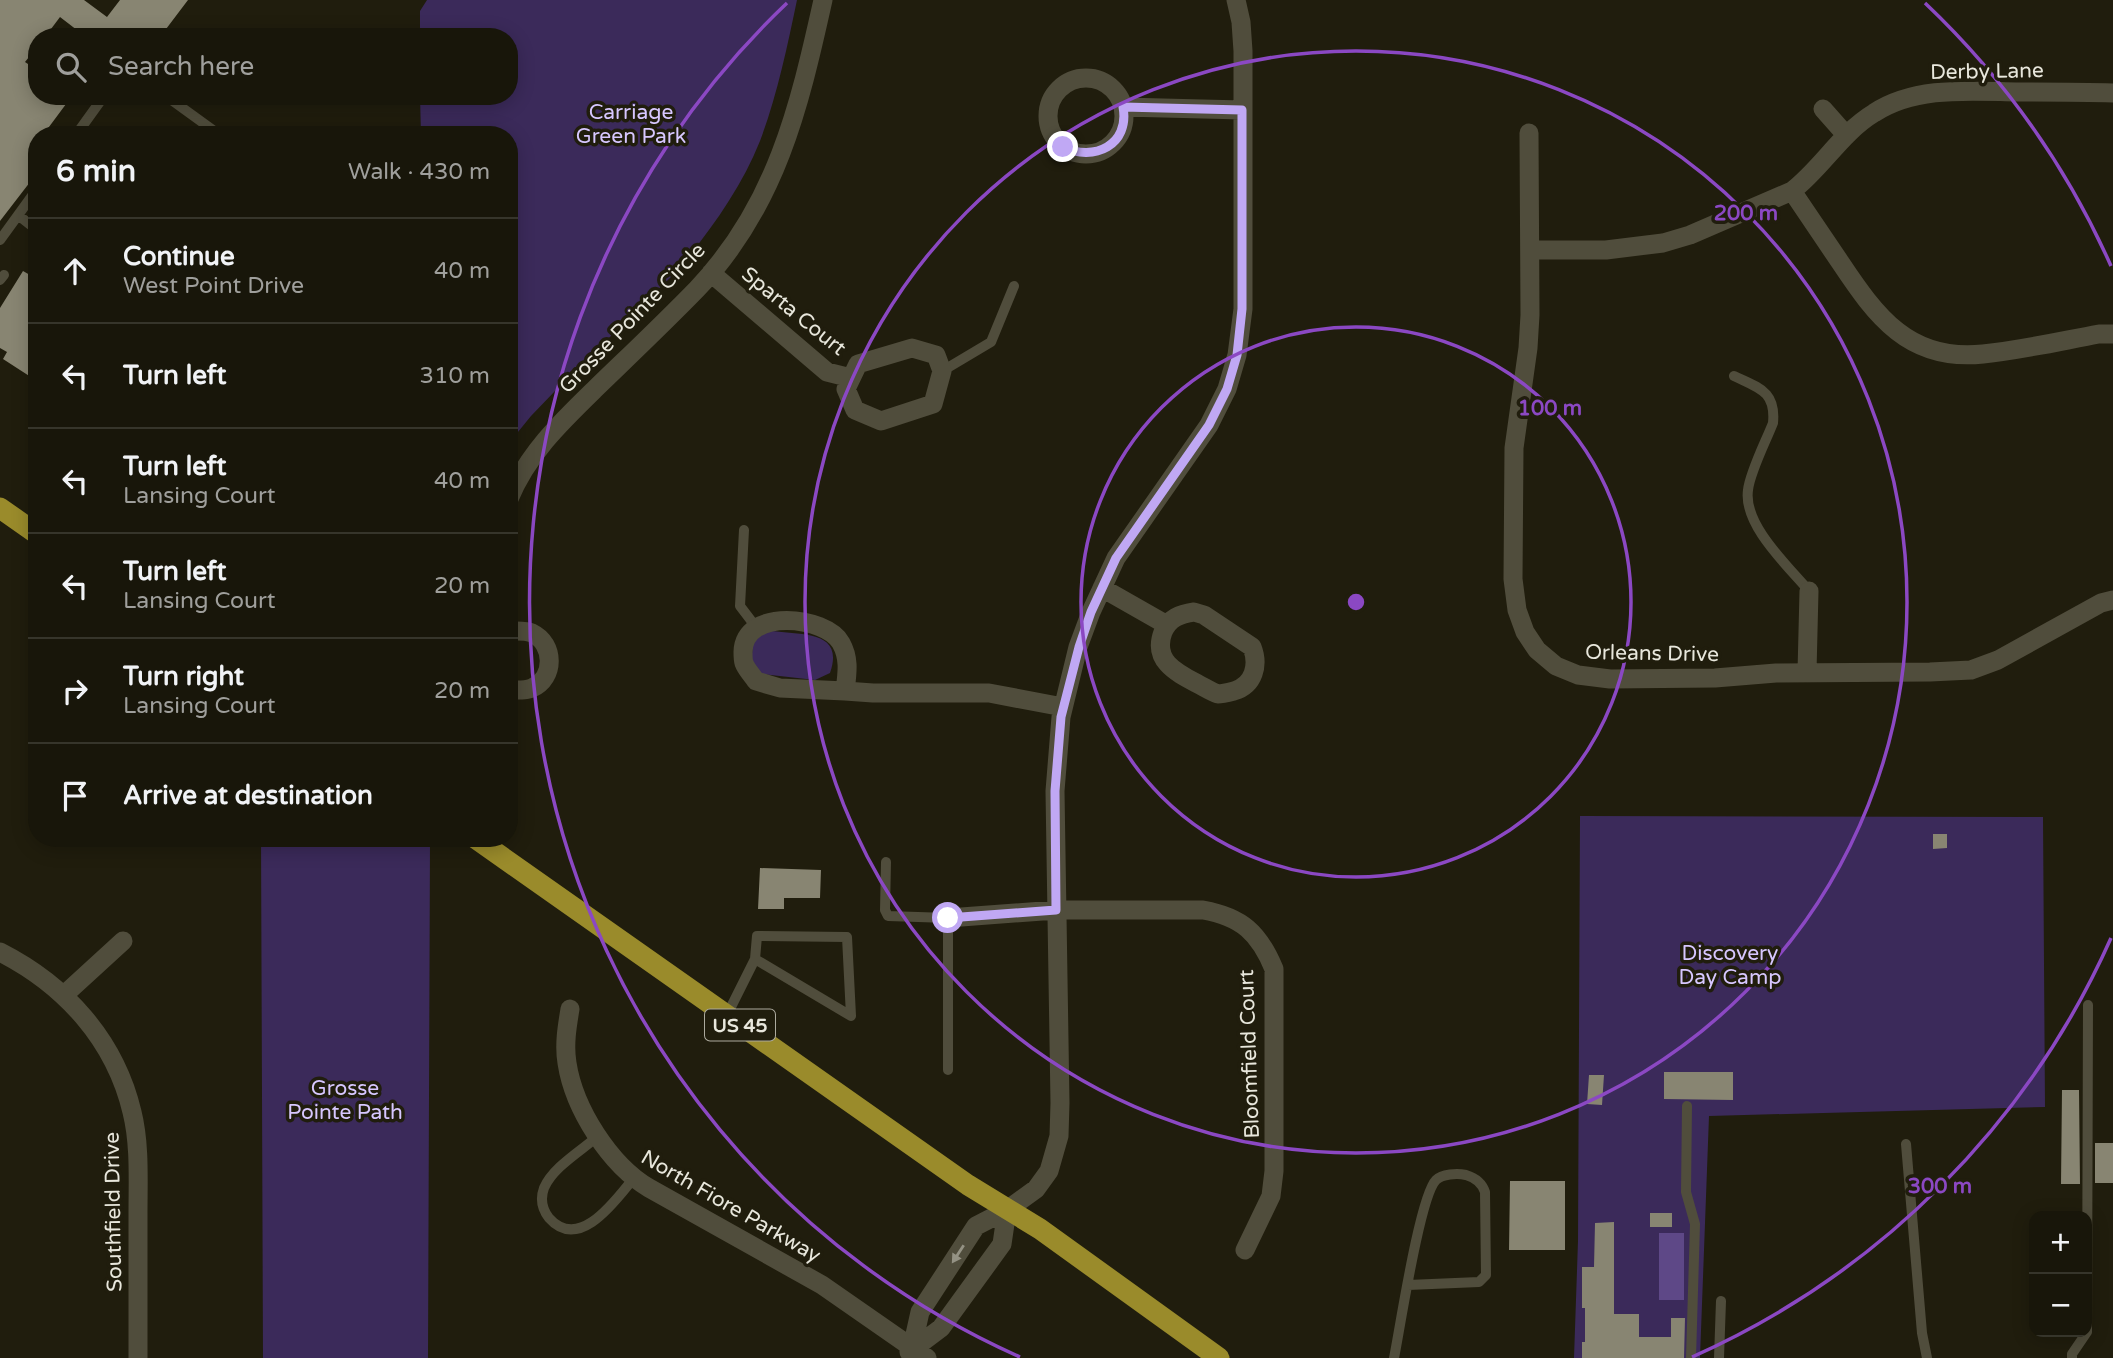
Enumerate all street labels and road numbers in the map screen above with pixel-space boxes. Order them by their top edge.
street label: Derby Lane [1930,58,2044,85]
street label: Grosse Pointe Circle [554,238,711,399]
street label: Sparta Court [736,262,851,361]
street label: Orleans Drive [1585,640,1719,667]
street label: Bloomfield Court [1234,969,1265,1139]
road number: US 45 [705,1009,775,1040]
street label: Southfield Drive [100,1132,127,1292]
street label: North Fiore Parkway [636,1145,825,1268]

